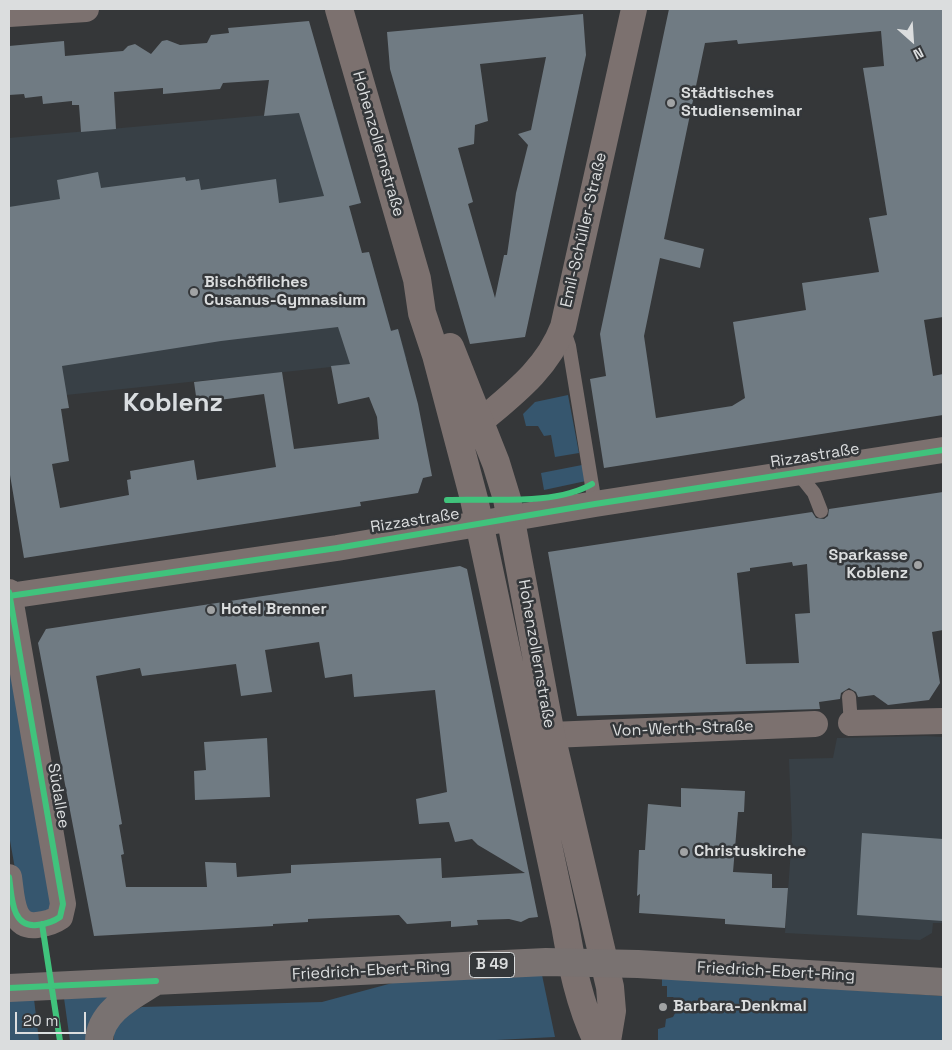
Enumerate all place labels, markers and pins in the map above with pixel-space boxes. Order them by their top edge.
place label: Städtisches Studienseminar [681,84,802,122]
marker: Städtisches Studienseminar [665,97,677,109]
place label: Bischöfliches Cusanus-Gymnasium [204,273,366,311]
marker: Bischöfliches Cusanus-Gymnasium [188,286,200,298]
place label: Sparkasse Koblenz [828,546,908,584]
marker: Sparkasse Koblenz [912,559,924,571]
place label: Hotel Brenner [221,600,327,620]
marker: Hotel Brenner [205,604,217,616]
place label: Christuskirche [694,842,806,862]
marker: Christuskirche [678,846,690,858]
place label: Barbara-Denkmal [673,997,807,1017]
marker: Barbara-Denkmal [657,1001,669,1013]

